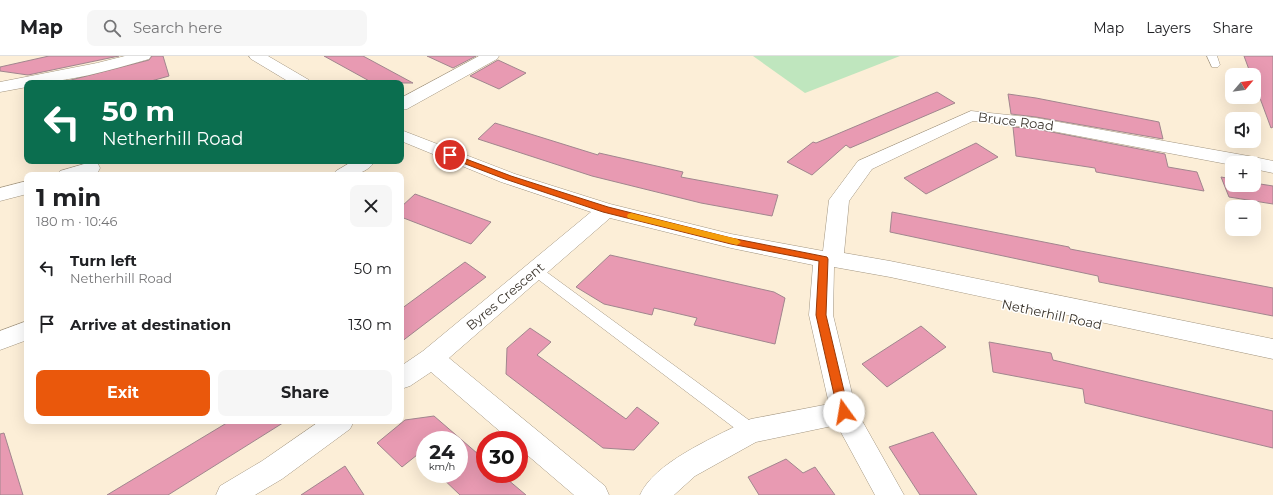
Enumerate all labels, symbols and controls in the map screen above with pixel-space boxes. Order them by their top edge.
search box [87,10,367,46]
text: Map [20,16,63,39]
icon: search [101,17,123,39]
text: Search here [133,18,222,37]
text: Map [1093,19,1124,37]
text: Layers [1146,19,1191,37]
text: Share [1213,19,1253,37]
north arrow [1225,68,1261,104]
map controls [1225,68,1261,236]
text: 50 m [102,94,175,128]
icon: left [36,96,88,148]
street label: Bruce Road [977,108,1055,134]
button: sound [1225,112,1261,148]
text: Netherhill Road [102,128,243,150]
pin [433,138,467,172]
icon: arrive [439,144,461,166]
button: + [1225,156,1261,192]
text: 1 min [36,183,101,212]
button: close [350,185,392,227]
button: − [1225,200,1261,236]
text: 180 m · 10:46 [36,213,117,229]
text: Turn left [70,251,137,270]
icon: left [36,257,58,279]
text: 50 m [354,259,392,278]
street label: Byres Crescent [463,259,547,333]
text: Netherhill Road [70,270,172,286]
street label: Netherhill Road [1000,296,1104,332]
icon: arrive [36,313,58,335]
text: Arrive at destination [70,315,231,334]
text: 130 m [348,315,392,334]
button: Exit [36,370,210,416]
button: Share [218,370,392,416]
position arrow [823,391,865,433]
speed limit sign: 30 [476,431,528,483]
text: 24 [429,440,455,464]
text: km/h [429,460,455,473]

